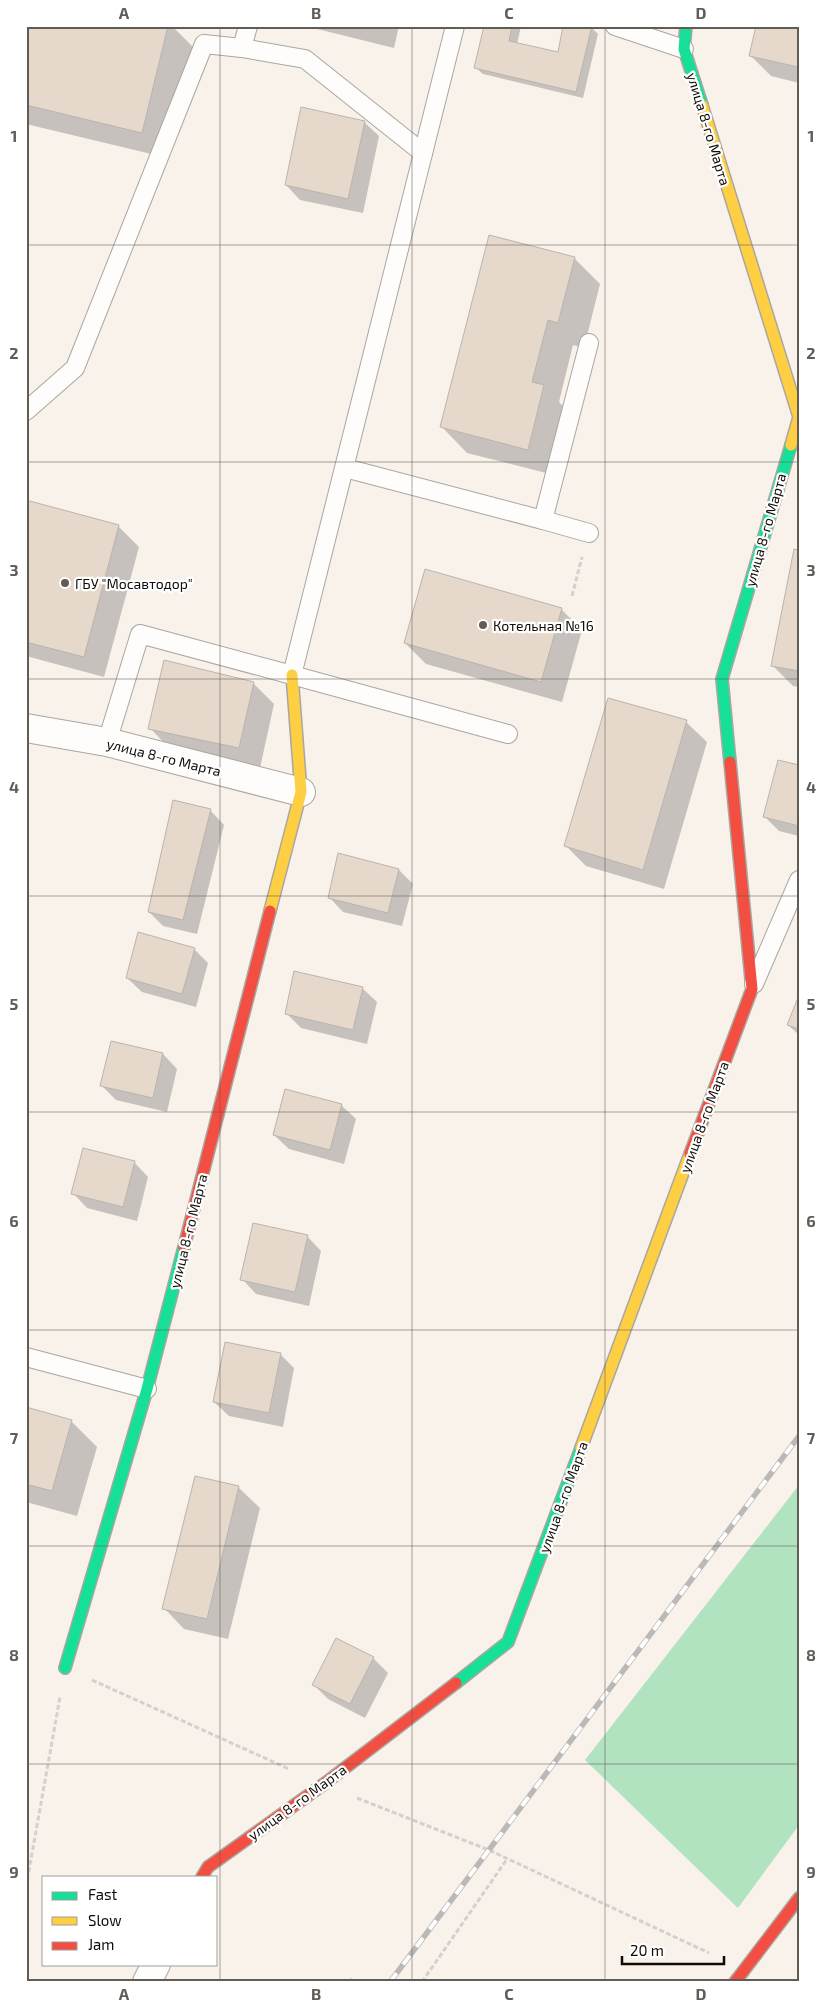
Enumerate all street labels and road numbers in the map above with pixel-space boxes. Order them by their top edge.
street label: улица 8-го Марта [684,70,734,188]
street label: улица 8-го Марта [741,471,789,589]
street label: улица 8-го Марта [105,735,223,779]
street label: улица 8-го Марта [676,1059,732,1175]
street label: улица 8-го Марта [166,1172,210,1290]
street label: улица 8-го Марта [535,1439,591,1555]
street label: улица 8-го Марта [245,1761,349,1843]

